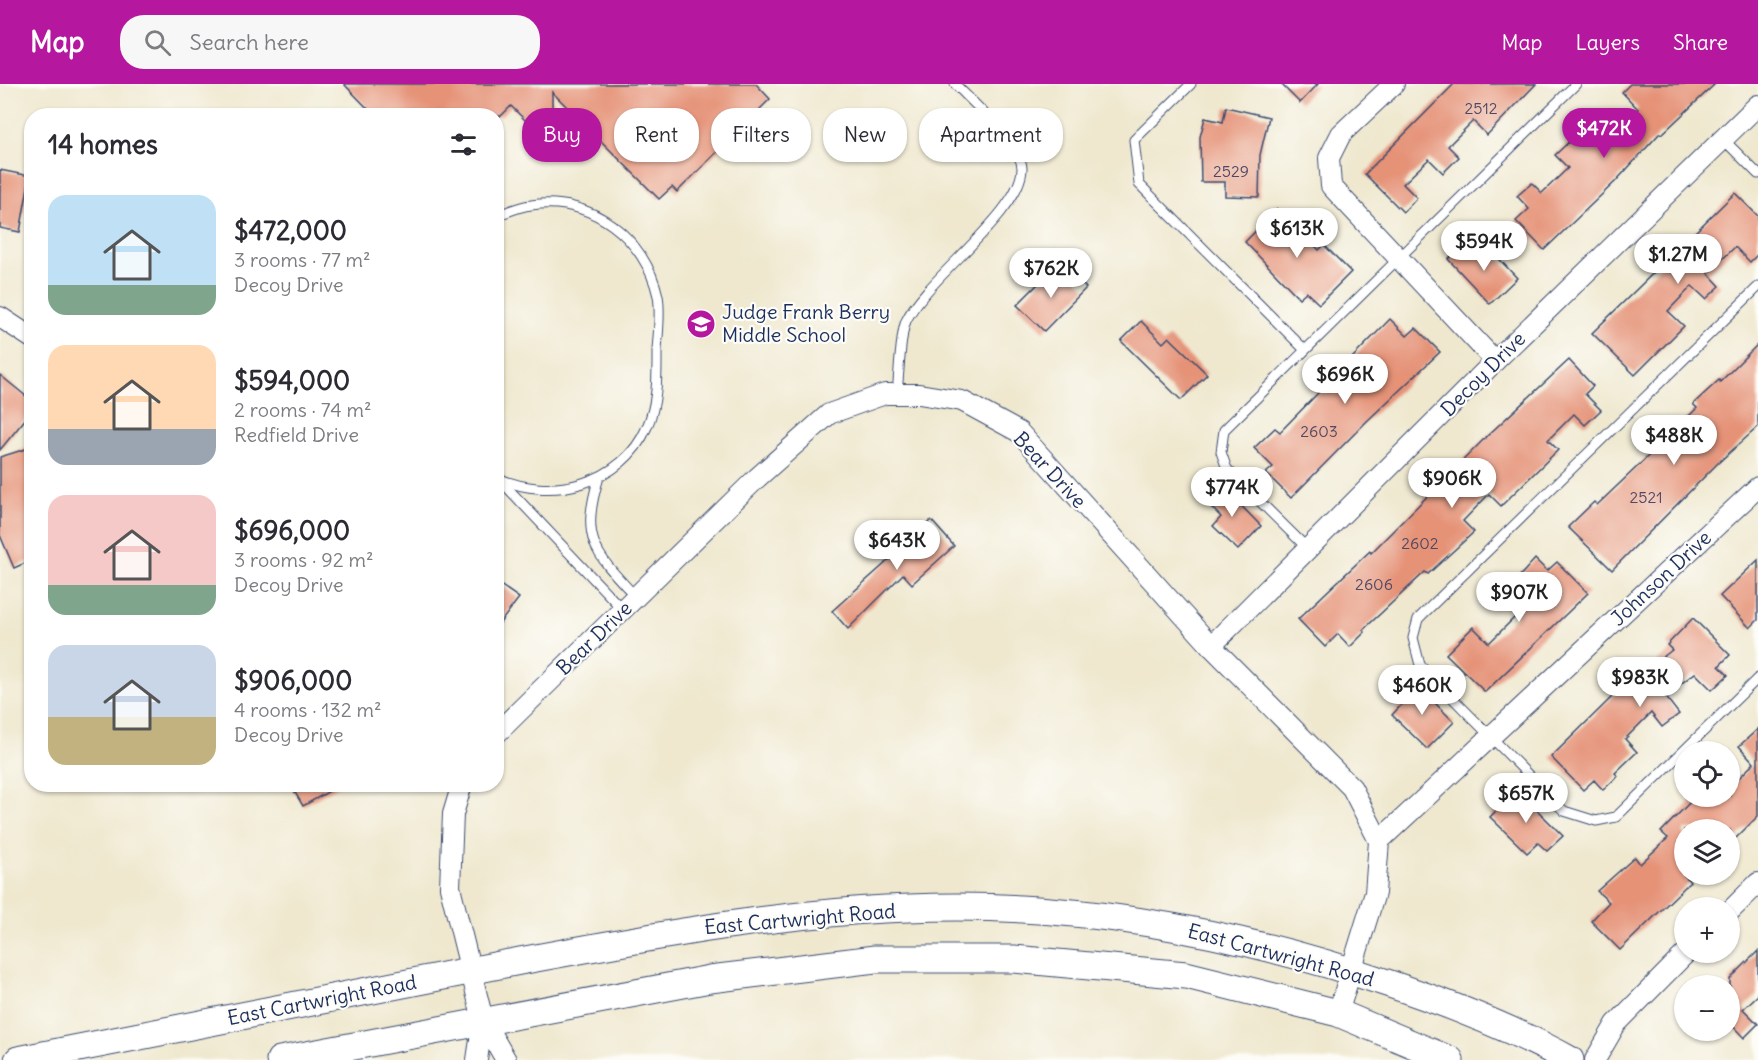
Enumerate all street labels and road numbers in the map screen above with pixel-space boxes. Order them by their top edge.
street label: Decoy Drive [1435,326,1530,421]
street label: Bear Drive [1009,426,1092,513]
street label: Johnson Drive [1605,525,1716,631]
street label: Bear Drive [551,595,637,680]
street label: East Cartwright Road [703,898,897,939]
street label: East Cartwright Road [1185,918,1377,992]
street label: East Cartwright Road [225,969,419,1030]

